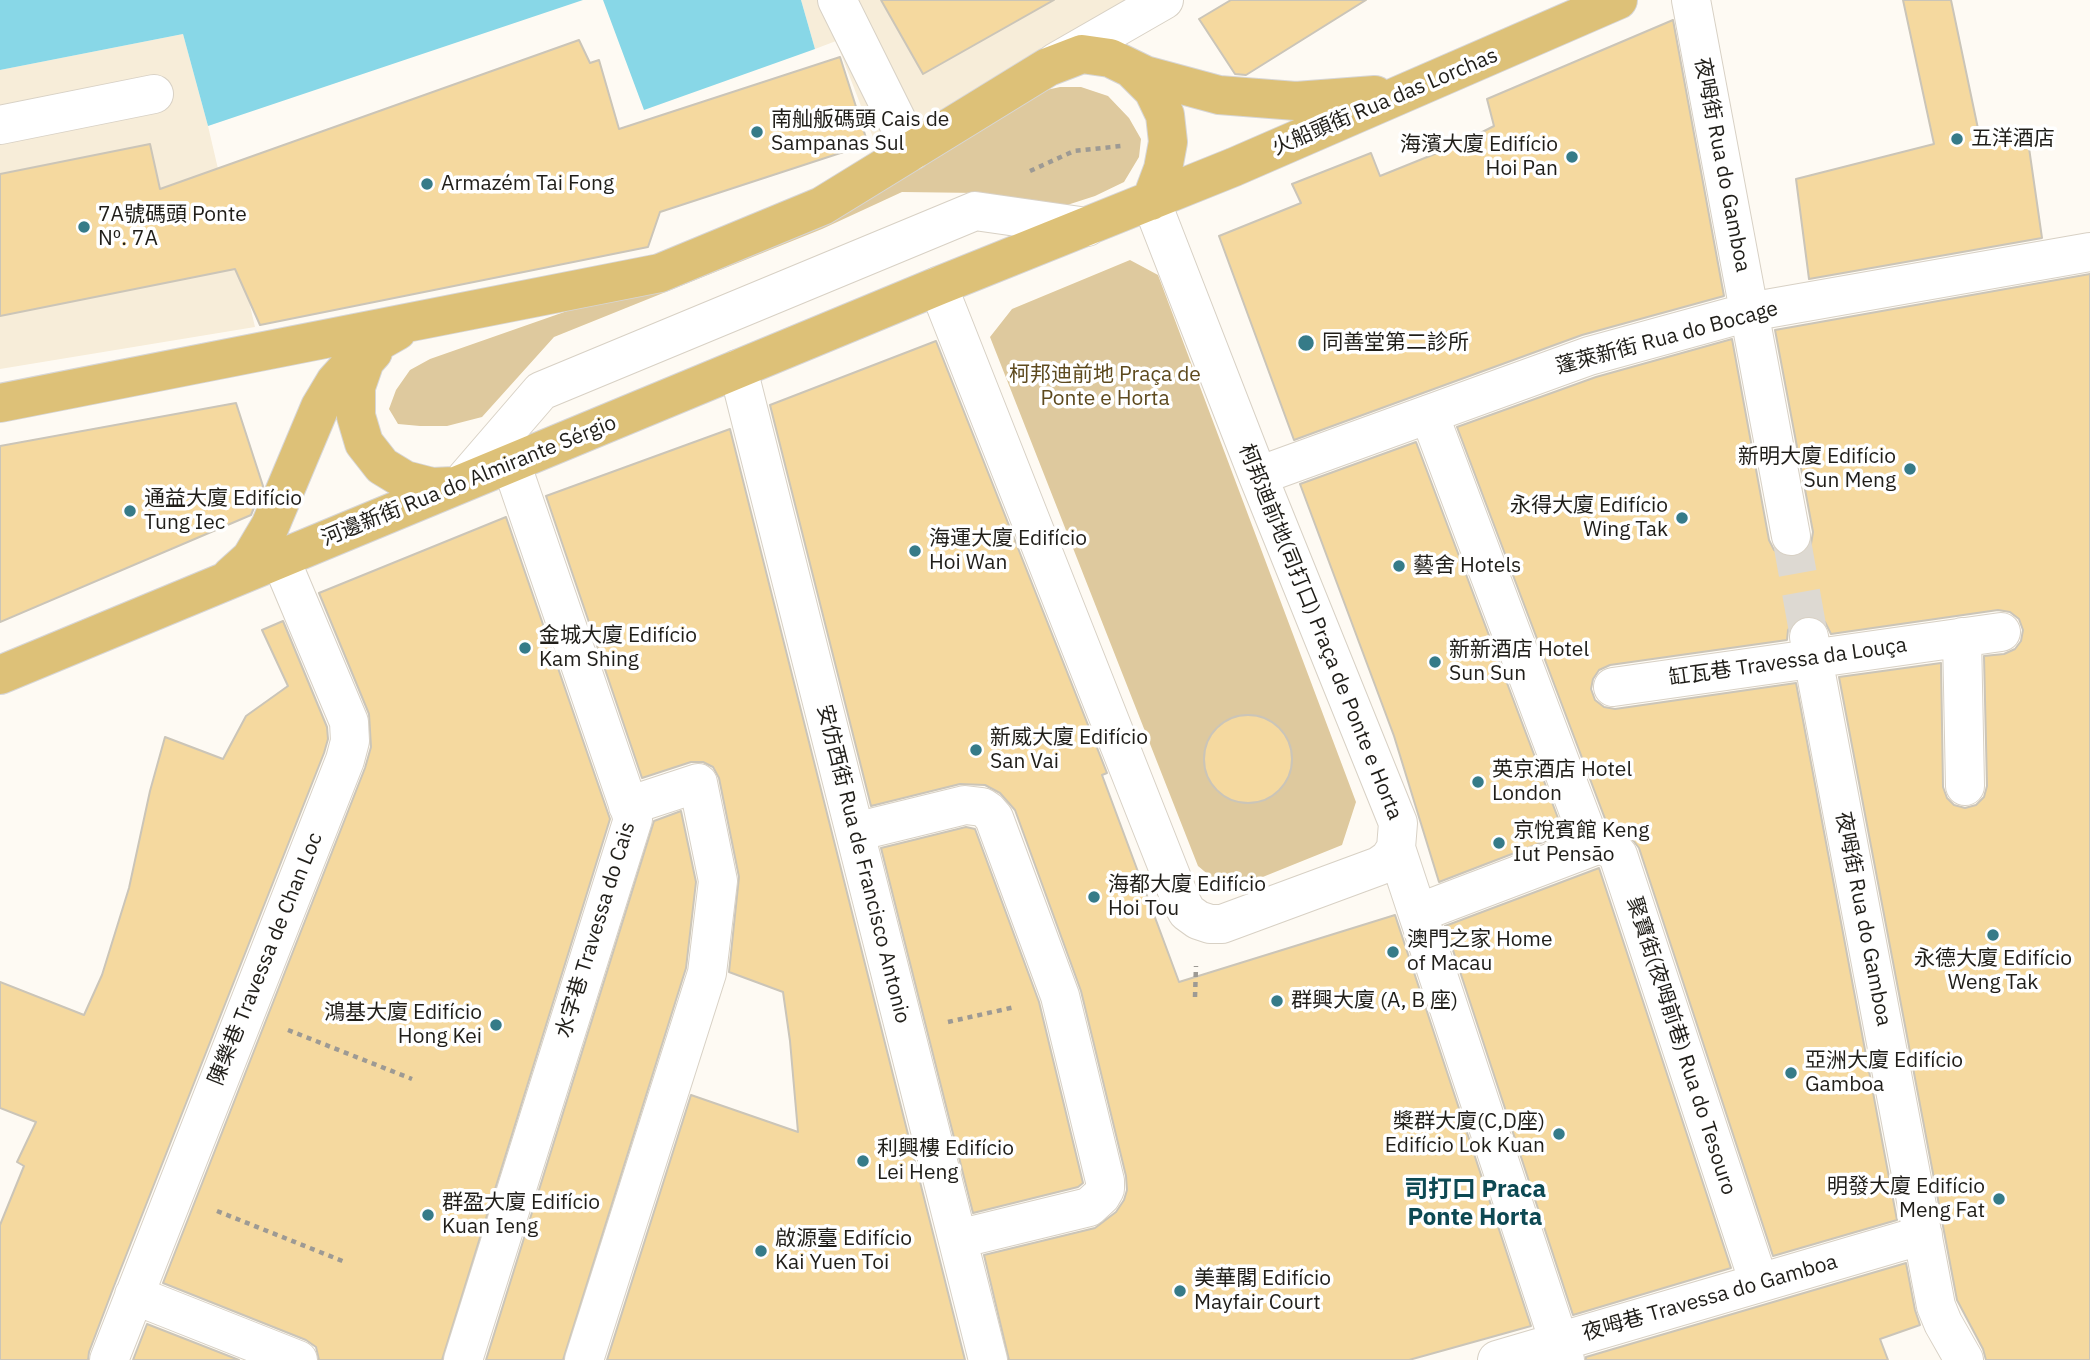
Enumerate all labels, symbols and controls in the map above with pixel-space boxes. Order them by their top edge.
street label: 火船頭街 Rua das Lorchas [1268,43,1502,161]
street label: 夜呣街 Rua do Gamboa [1689,56,1755,274]
place label: 南舢舨碼頭 Cais de Sampanas Sul [771,107,949,157]
marker: 南舢舨碼頭 Cais de Sampanas Sul [749,124,765,140]
place label: 五洋酒店 [1971,126,2055,152]
marker: 五洋酒店 [1949,131,1965,147]
place label: 海濱大廈 Edifício Hoi Pan [1400,132,1558,182]
marker: 海濱大廈 Edifício Hoi Pan [1564,149,1580,165]
place label: Armazém Tai Fong [441,171,614,197]
marker: Armazém Tai Fong [419,176,435,192]
place label: 7A號碼頭 Ponte Nº. 7A [98,202,247,252]
marker: 7A號碼頭 Ponte Nº. 7A [76,219,92,235]
street label: 蓬萊新街 Rua do Bocage [1553,296,1781,380]
place label: 同善堂第二診所 [1322,330,1469,356]
marker: 同善堂第二診所 [1296,333,1316,353]
park label: 柯邦迪前地 Praça de Ponte e Horta [1009,362,1201,412]
street label: 河邊新街 Rua do Almirante Sérgio [318,410,620,552]
street label: 柯邦迪前地(司打口) Praça de Ponte e Horta [1233,440,1407,824]
place label: 新明大廈 Edifício Sun Meng [1738,444,1896,494]
marker: 新明大廈 Edifício Sun Meng [1902,461,1918,477]
place label: 通益大廈 Edifício Tung Iec [144,486,302,536]
place label: 永得大廈 Edifício Wing Tak [1510,493,1668,543]
marker: 通益大廈 Edifício Tung Iec [122,503,138,519]
marker: 永得大廈 Edifício Wing Tak [1674,510,1690,526]
place label: 海運大廈 Edifício Hoi Wan [929,526,1087,576]
marker: 海運大廈 Edifício Hoi Wan [907,543,923,559]
place label: 藝舍 Hotels [1413,553,1521,579]
marker: 藝舍 Hotels [1391,558,1407,574]
place label: 金城大廈 Edifício Kam Shing [539,623,697,673]
street label: 缸瓦巷 Travessa da Louça [1667,633,1909,691]
place label: 新新酒店 Hotel Sun Sun [1449,637,1589,687]
marker: 金城大廈 Edifício Kam Shing [517,640,533,656]
marker: 新新酒店 Hotel Sun Sun [1427,654,1443,670]
street label: 安仿西街 Rua de Francisco Antonio [811,702,915,1026]
place label: 新威大廈 Edifício San Vai [990,725,1148,775]
marker: 新威大廈 Edifício San Vai [968,742,984,758]
place label: 英京酒店 Hotel London [1492,757,1632,807]
marker: 英京酒店 Hotel London [1470,774,1486,790]
street label: 夜呣街 Rua do Gamboa [1830,810,1896,1028]
place label: 京悅賓館 Keng Iut Pensão [1513,818,1649,868]
street label: 水字巷 Travessa do Cais [551,819,641,1041]
street label: 陳樂巷 Travessa de Chan Loc [204,829,328,1089]
marker: 京悅賓館 Keng Iut Pensão [1491,835,1507,851]
place label: 海都大廈 Edifício Hoi Tou [1108,872,1266,922]
marker: 海都大廈 Edifício Hoi Tou [1086,889,1102,905]
street label: 聚寶街(夜呣前巷) Rua do Tesouro [1621,894,1741,1198]
place label: 澳門之家 Home of Macau [1407,927,1552,977]
marker: 永德大廈 Edifício Weng Tak [1985,927,2001,943]
marker: 澳門之家 Home of Macau [1385,944,1401,960]
place label: 永德大廈 Edifício Weng Tak [1914,946,2072,996]
place label: 群興大廈 (A, B 座) [1291,988,1458,1014]
marker: 群興大廈 (A, B 座) [1269,993,1285,1009]
place label: 鴻基大廈 Edifício Hong Kei [324,1000,482,1050]
marker: 鴻基大廈 Edifício Hong Kei [488,1017,504,1033]
place label: 亞洲大廈 Edifício Gamboa [1805,1048,1963,1098]
marker: 亞洲大廈 Edifício Gamboa [1783,1065,1799,1081]
place label: 槳群大廈(C,D座) Edifício Lok Kuan [1385,1109,1545,1159]
marker: 槳群大廈(C,D座) Edifício Lok Kuan [1551,1126,1567,1142]
place label: 利興樓 Edifício Lei Heng [877,1136,1014,1186]
marker: 利興樓 Edifício Lei Heng [855,1153,871,1169]
place label: 明發大廈 Edifício Meng Fat [1827,1174,1985,1224]
district label: 司打口 Praca Ponte Horta [1404,1176,1546,1232]
place label: 群盈大廈 Edifício Kuan Ieng [442,1190,600,1240]
marker: 明發大廈 Edifício Meng Fat [1991,1191,2007,1207]
marker: 群盈大廈 Edifício Kuan Ieng [420,1207,436,1223]
place label: 啟源臺 Edifício Kai Yuen Toi [775,1226,912,1276]
marker: 啟源臺 Edifício Kai Yuen Toi [753,1243,769,1259]
street label: 夜呣巷 Travessa do Gamboa [1580,1249,1840,1347]
place label: 美華閣 Edifício Mayfair Court [1194,1266,1331,1316]
marker: 美華閣 Edifício Mayfair Court [1172,1283,1188,1299]

